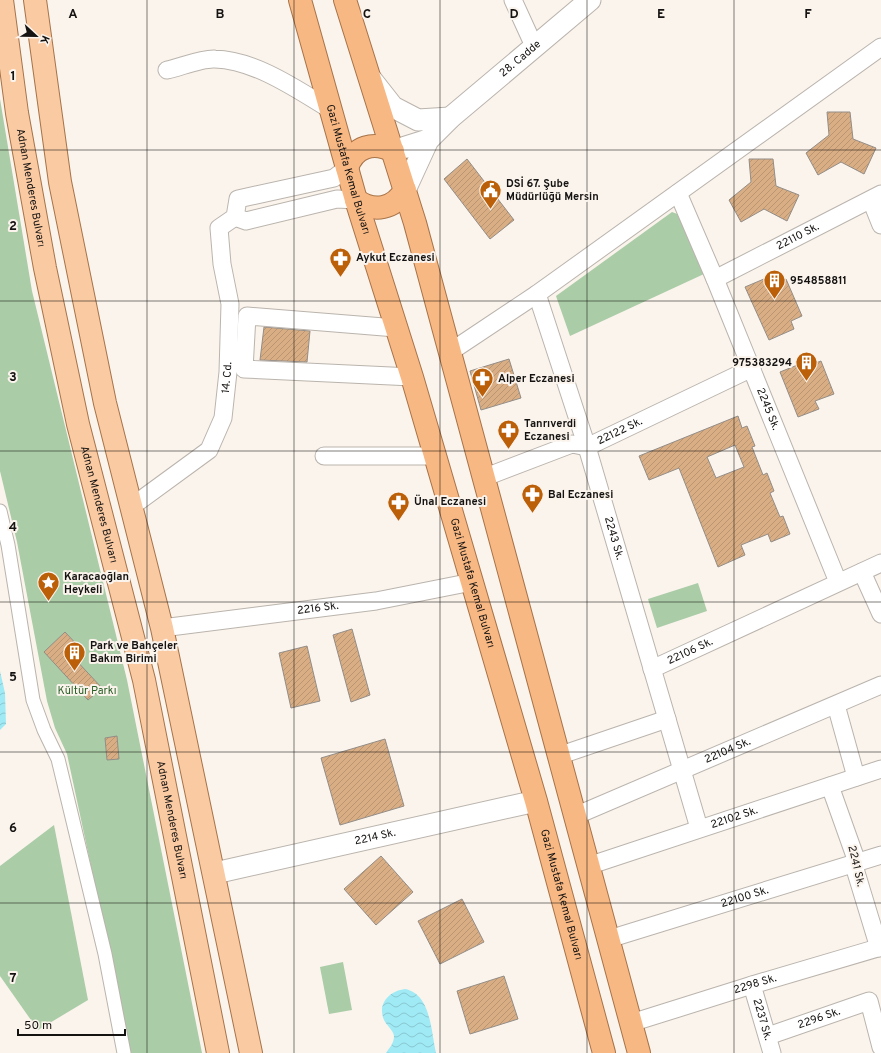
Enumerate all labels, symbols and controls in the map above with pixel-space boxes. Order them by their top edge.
text: A [68,7,78,23]
text: B [216,7,225,23]
text: C [363,7,371,23]
text: D [509,7,519,23]
text: E [657,7,665,23]
text: F [804,7,812,23]
north arrow [16,16,56,56]
text: K [36,33,52,46]
street label: 28. Cadde [497,37,544,80]
text: 1 [10,69,16,85]
street label: Gazi Mustafa Kemal Bulvarı [323,103,373,236]
street label: Adnan Menderes Bulvarı [13,127,48,248]
place label: DSİ 67. Şube Müdürlüğü Mersin [506,176,599,204]
public building icon: DSİ 67. Şube Müdürlüğü Mersin [478,177,504,210]
text: 2 [9,219,17,235]
street label: 22110 Sk. [774,220,822,253]
pharmacy icon: Aykut Eczanesi [327,245,353,278]
place label: Aykut Eczanesi [356,251,435,265]
building icon: 954858811 [761,268,787,301]
place label: 954858811 [790,274,847,288]
building icon: 975383294 [794,350,820,383]
place label: 975383294 [732,356,792,370]
street label: 14. Cd. [219,362,235,394]
pharmacy icon: Alper Eczanesi [470,366,496,399]
text: 3 [9,370,17,386]
place label: Alper Eczanesi [498,372,575,386]
street label: 2245 Sk. [753,386,783,432]
street label: 22122 Sk. [595,414,645,448]
pharmacy icon: Tanrıverdi Eczanesi [496,417,522,450]
place label: Tanrıverdi Eczanesi [524,417,576,444]
street label: Adnan Menderes Bulvarı [77,444,121,564]
pharmacy icon: Bal Eczanesi [520,482,546,515]
place label: Bal Eczanesi [548,488,613,502]
pharmacy icon: Ünal Eczanesi [386,489,412,522]
place label: Ünal Eczanesi [414,494,486,509]
street label: 2243 Sk. [601,515,627,561]
street label: Gazi Mustafa Kemal Bulvarı [447,516,498,650]
text: 4 [9,520,17,536]
place icon: Karacaoğlan Heykeli [36,570,62,603]
place label: Karacaoğlan Heykeli [64,570,129,597]
street label: 2216 Sk. [296,599,339,618]
street label: 22106 Sk. [665,635,715,668]
building icon: Park ve Bahçeler Bakım Birimi [62,639,88,672]
place label: Park ve Bahçeler Bakım Birimi [90,639,178,666]
text: 5 [9,670,17,686]
park label: Kültür Parkı [57,684,117,698]
street label: 22104 Sk. [702,735,753,767]
street label: Adnan Menderes Bulvarı [153,760,190,880]
street label: 22102 Sk. [709,803,760,832]
text: 6 [9,821,17,837]
street label: 2214 Sk. [353,826,397,849]
street label: Gazi Mustafa Kemal Bulvarı [537,828,586,961]
street label: 2241 Sk. [844,844,868,888]
street label: 22100 Sk. [719,883,770,911]
text: 7 [10,971,17,987]
street label: 2298 Sk. [732,971,778,997]
street label: 2237 Sk. [749,997,775,1042]
street label: 2296 Sk. [796,1004,842,1032]
scale bar [18,1011,125,1037]
text: 50 m [24,1018,52,1034]

